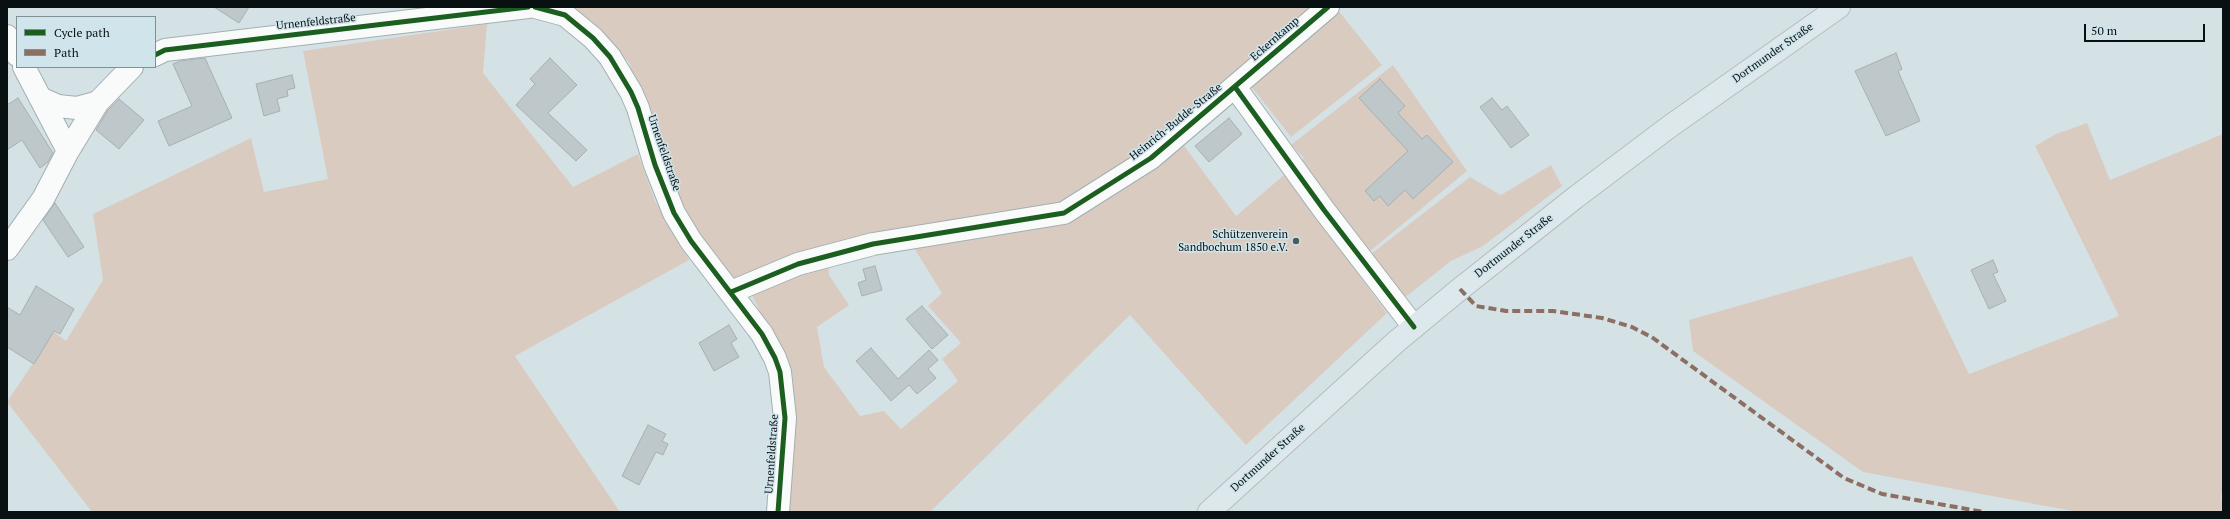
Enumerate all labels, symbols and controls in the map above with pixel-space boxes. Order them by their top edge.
street label: Urnenfeldstraße [276,11,356,33]
street label: Eckernkamp [1248,14,1302,64]
legend [16,16,156,68]
scale bar [2086,16,2207,42]
street label: Dortmunder Straße [1730,20,1816,86]
text: 50 m [2091,23,2117,38]
text: Cycle path [54,25,110,40]
text: Path [54,45,79,60]
street label: Heinrich-Budde-Straße [1127,81,1225,163]
street label: Urnenfeldstraße [645,113,683,193]
street label: Dortmunder Straße [1472,211,1556,281]
place label: Schützenverein Sandbochum 1850 e.V. [1178,228,1288,254]
marker: Schützenverein Sandbochum 1850 e.V. [1291,236,1301,246]
street label: Urnenfeldstraße [763,414,781,494]
street label: Dortmunder Straße [1228,421,1308,495]

